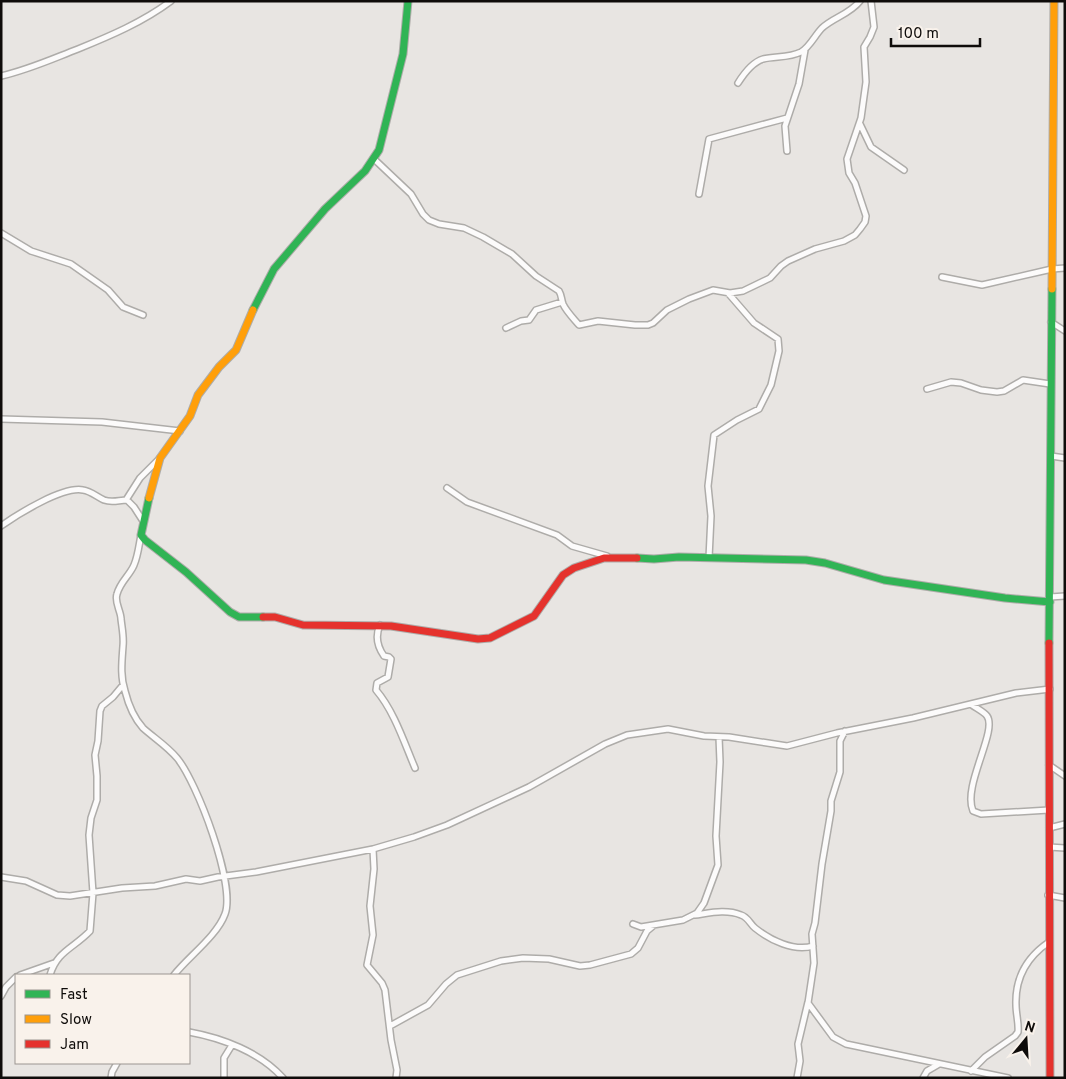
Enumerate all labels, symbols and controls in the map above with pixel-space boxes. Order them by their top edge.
scale bar [891,15,980,47]
text: 100 m [898,25,939,44]
legend [15,974,190,1064]
text: Fast [60,986,88,1005]
text: Slow [60,1011,92,1030]
north arrow [1001,1014,1051,1064]
text: N [1022,1018,1037,1038]
text: Jam [60,1036,89,1055]

